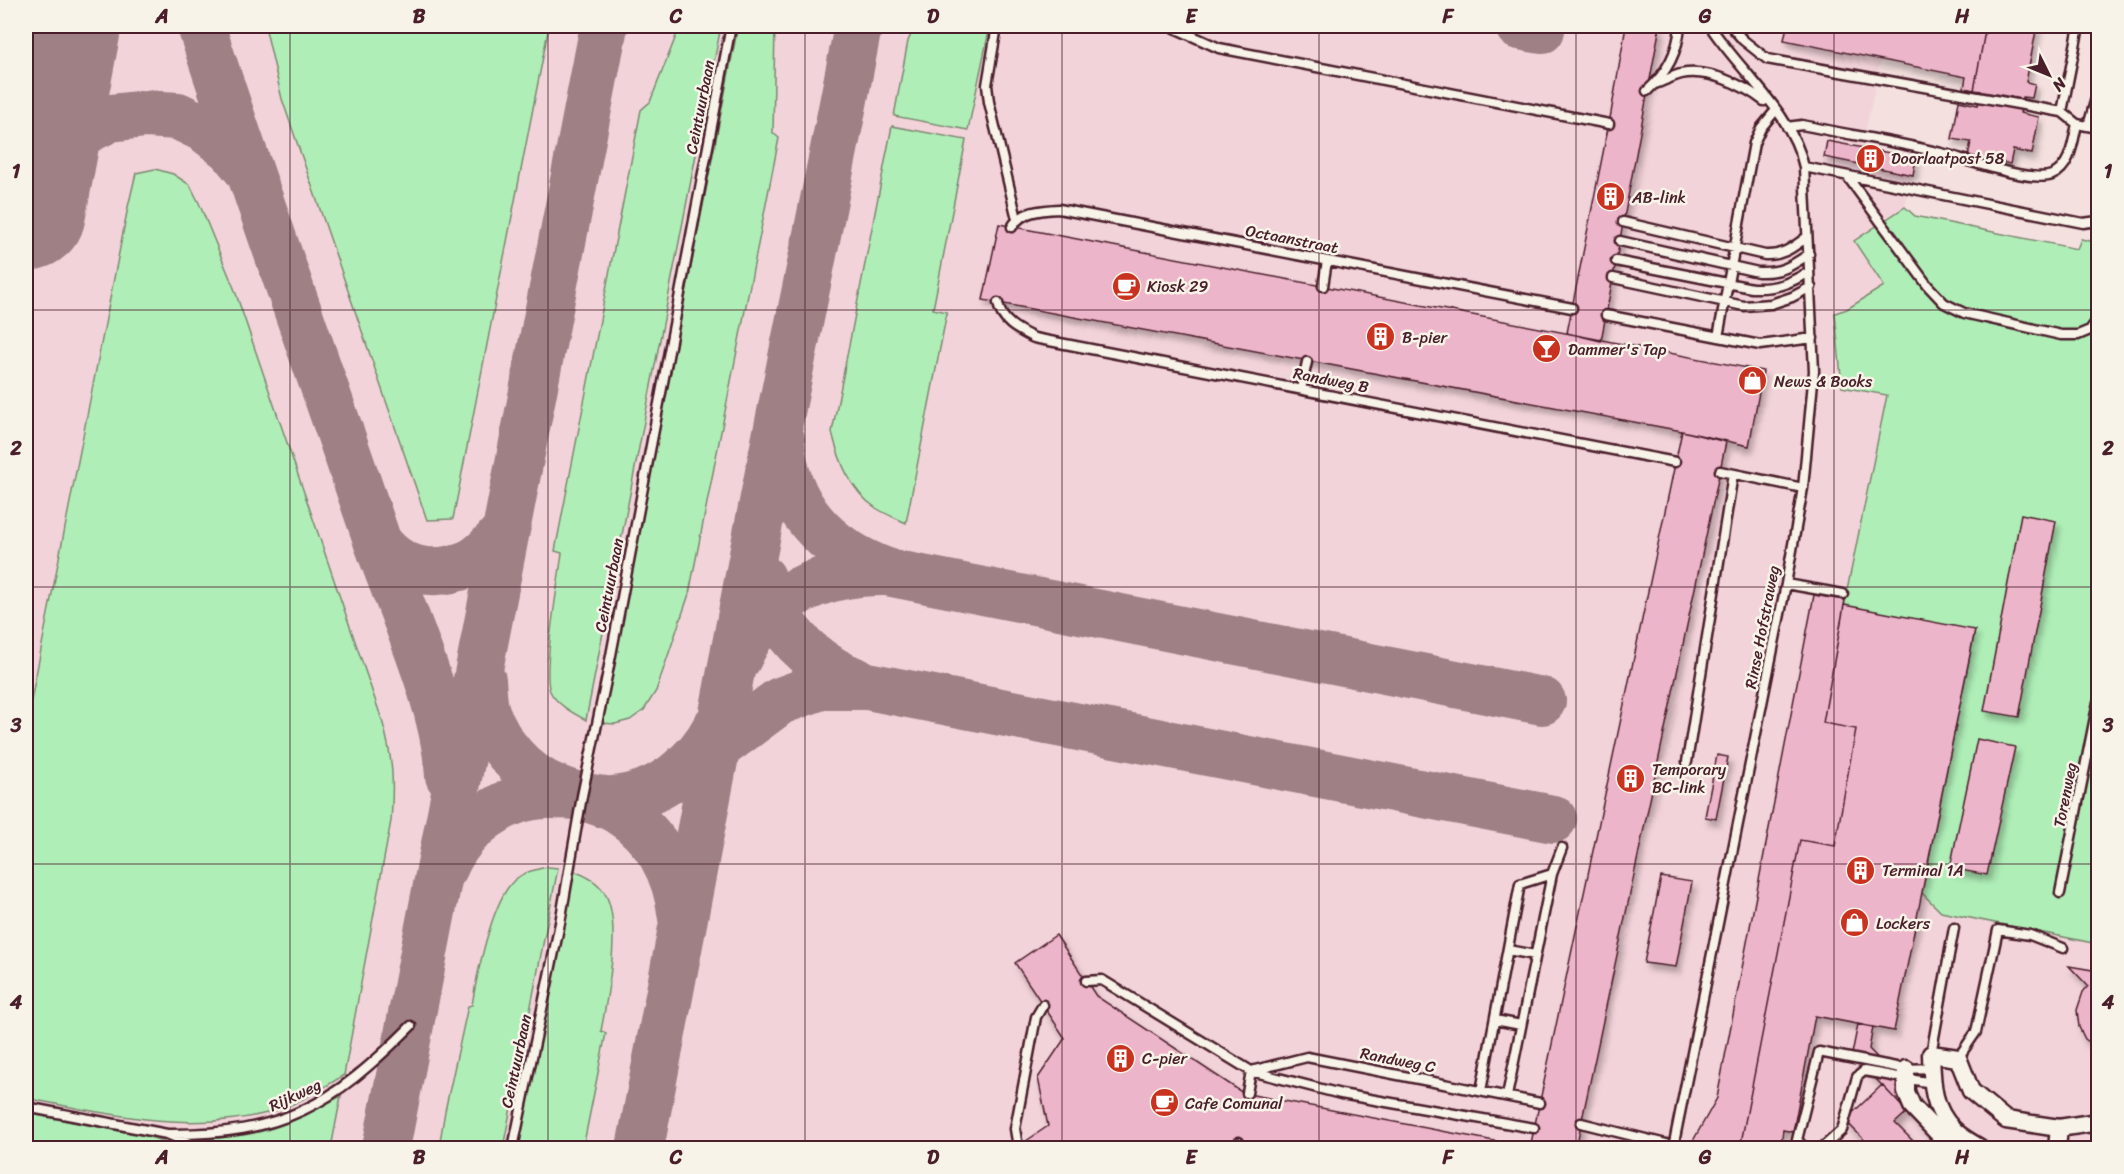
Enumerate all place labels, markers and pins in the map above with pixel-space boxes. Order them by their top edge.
building icon: Doorlaatpost 58 [1854,142,1886,174]
place label: Doorlaatpost 58 [1891,144,2005,173]
building icon: AB-link [1595,181,1627,213]
place label: AB-link [1631,183,1686,212]
cafe icon: Kiosk 29 [1110,270,1142,302]
place label: Kiosk 29 [1147,272,1209,301]
building icon: B-pier [1365,321,1397,353]
place label: B-pier [1402,323,1449,352]
bar icon: Dammer's Tap [1531,333,1563,365]
place label: Dammer's Tap [1568,335,1667,364]
shop icon: News & Books [1737,365,1769,397]
place label: News & Books [1774,367,1873,396]
place label: Temporary BC-link [1652,755,1727,802]
building icon: Temporary BC-link [1615,762,1647,794]
building icon: Terminal 1A [1845,854,1877,886]
place label: Terminal 1A [1882,856,1964,885]
shop icon: Lockers [1839,907,1871,939]
place label: Lockers [1876,909,1931,938]
building icon: C-pier [1105,1042,1137,1074]
place label: C-pier [1142,1044,1188,1073]
cafe icon: Cafe Comunal [1148,1087,1180,1119]
place label: Cafe Comunal [1185,1089,1283,1118]

